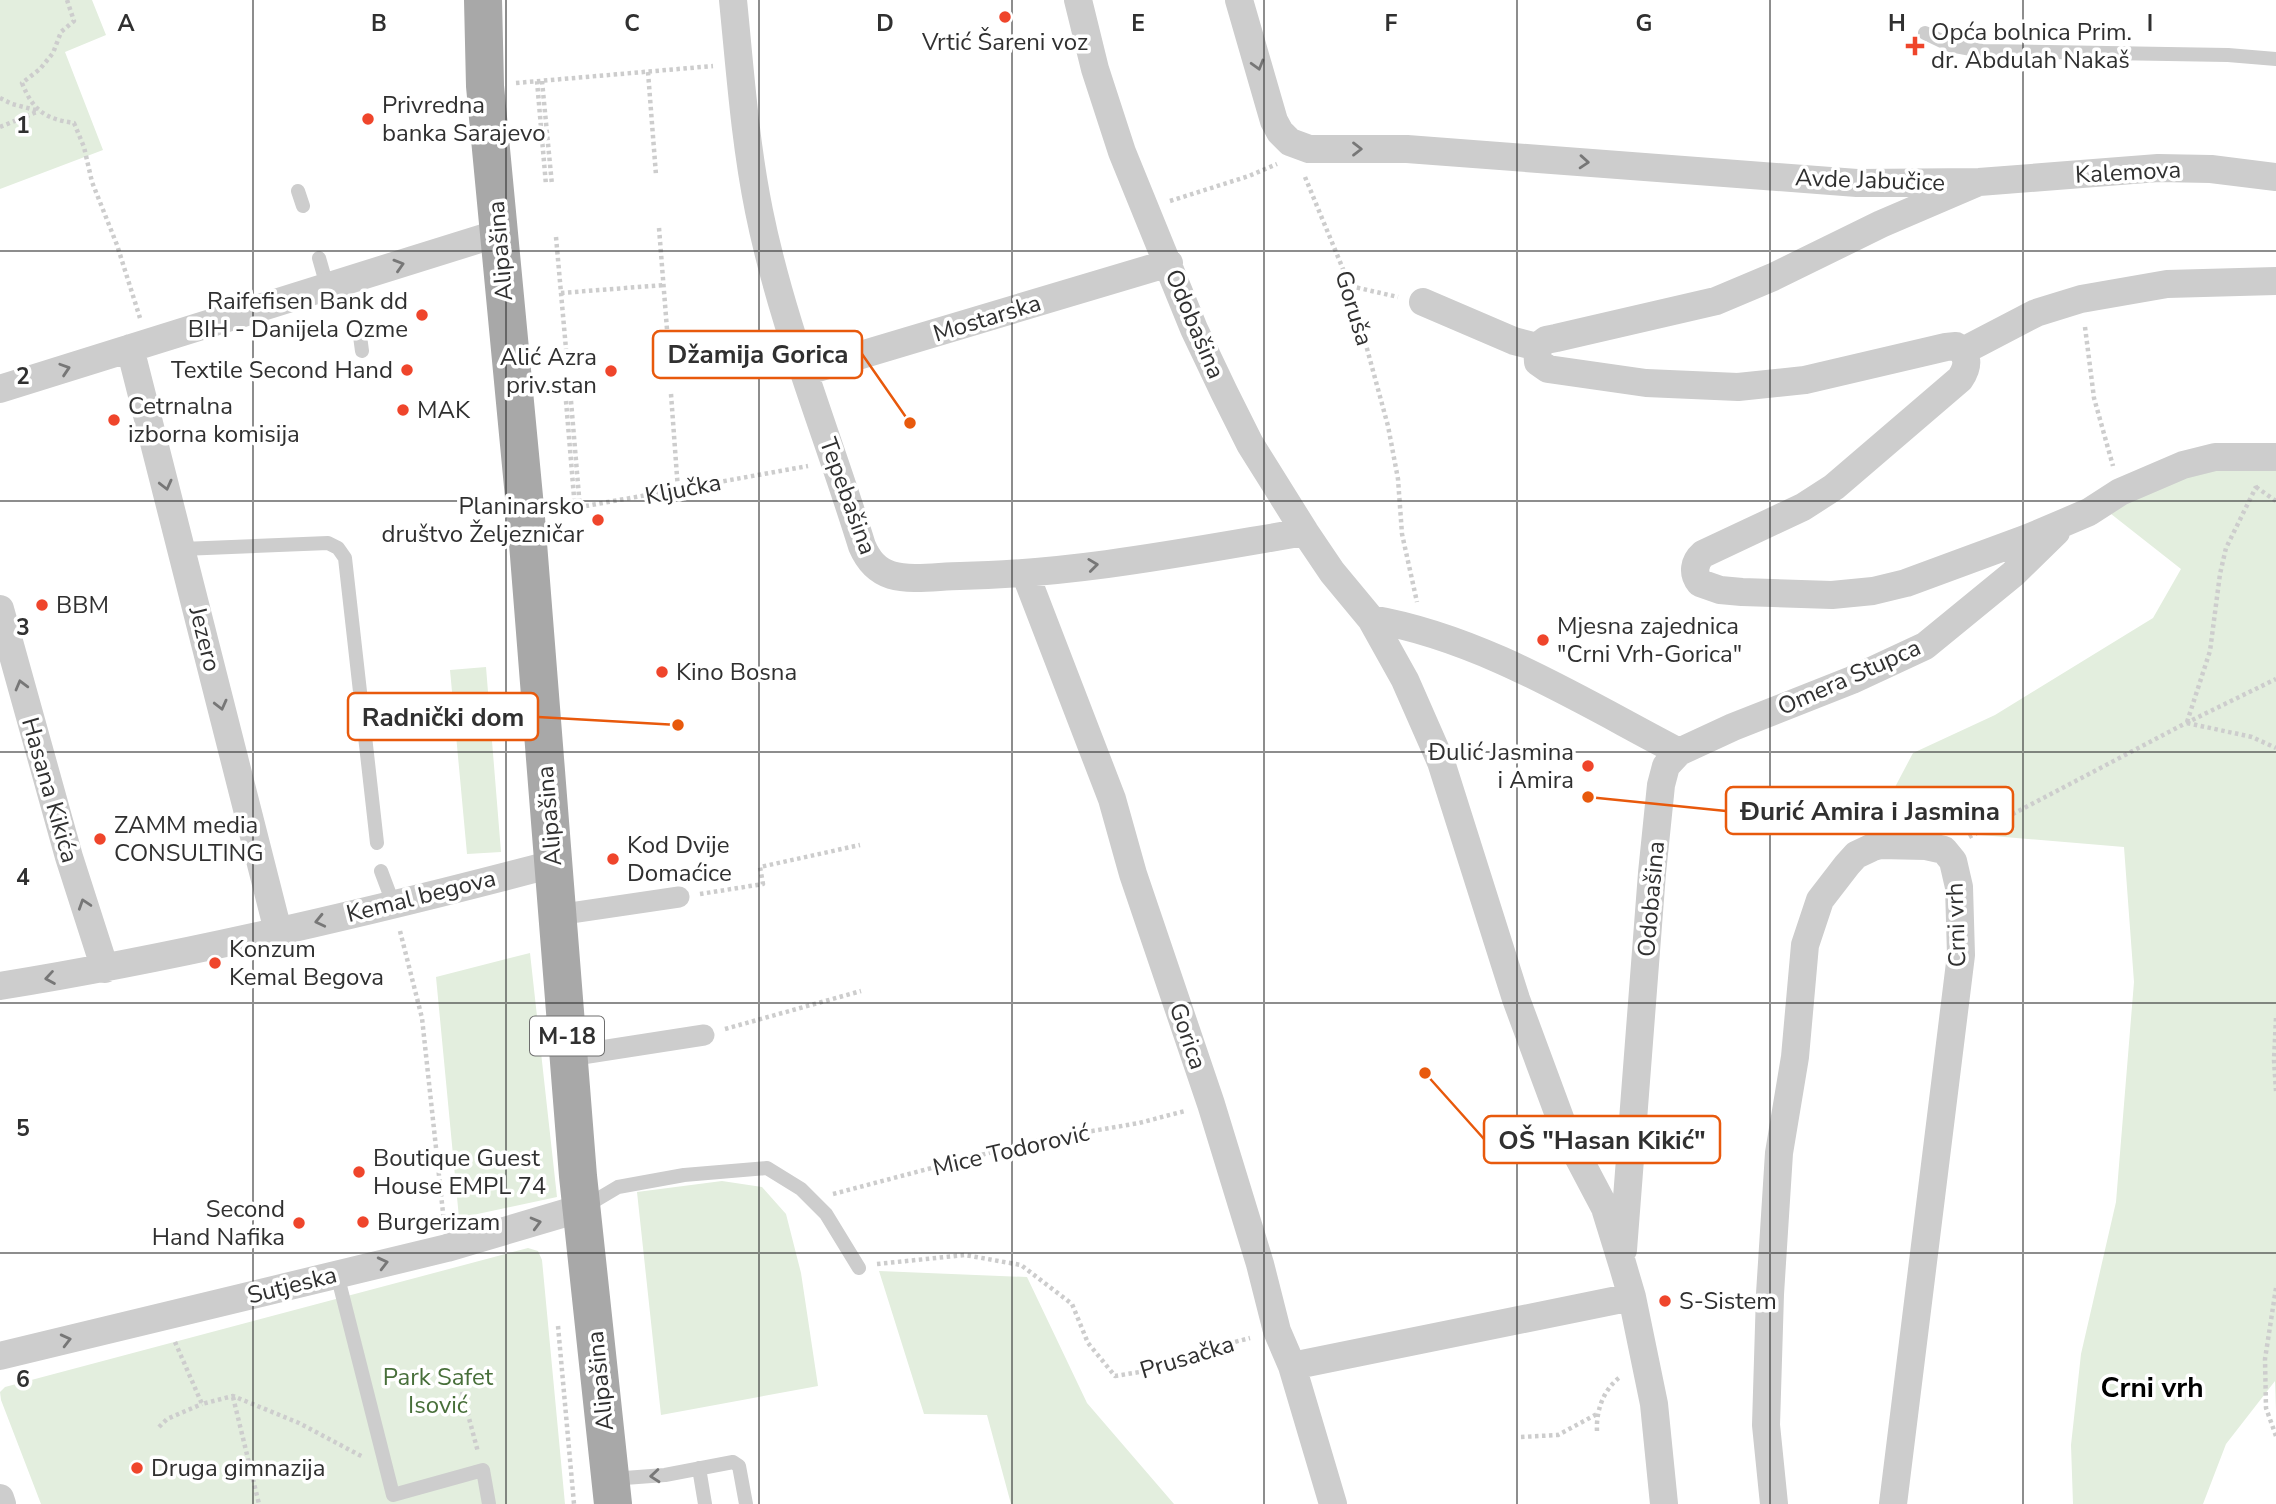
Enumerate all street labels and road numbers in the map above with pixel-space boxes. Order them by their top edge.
street label: Kalemova [2074,153,2182,191]
street label: Avde Jabučice [1794,161,1946,199]
street label: Alipašina [480,200,520,302]
street label: Odobašina [1158,264,1232,384]
street label: Goruša [1327,266,1381,350]
street label: Mostarska [929,286,1045,350]
street label: Tepebašina [812,433,884,559]
street label: Ključka [642,466,724,512]
street label: Jezero [181,602,228,675]
street label: Omera Stupca [1772,631,1926,723]
street label: Hasana Kikića [14,714,86,866]
street label: Alipašina [529,765,569,867]
street label: Odobašina [1630,840,1672,958]
street label: Kemal begova [343,862,499,930]
street label: Crni vrh [1939,882,1973,968]
street label: Gorica [1162,998,1214,1074]
road number: M-18 [530,1016,604,1056]
street label: Mice Todorović [930,1116,1092,1184]
street label: Sutjeska [244,1258,340,1312]
street label: Prusačka [1136,1328,1238,1386]
street label: Alipašina [579,1329,621,1433]

